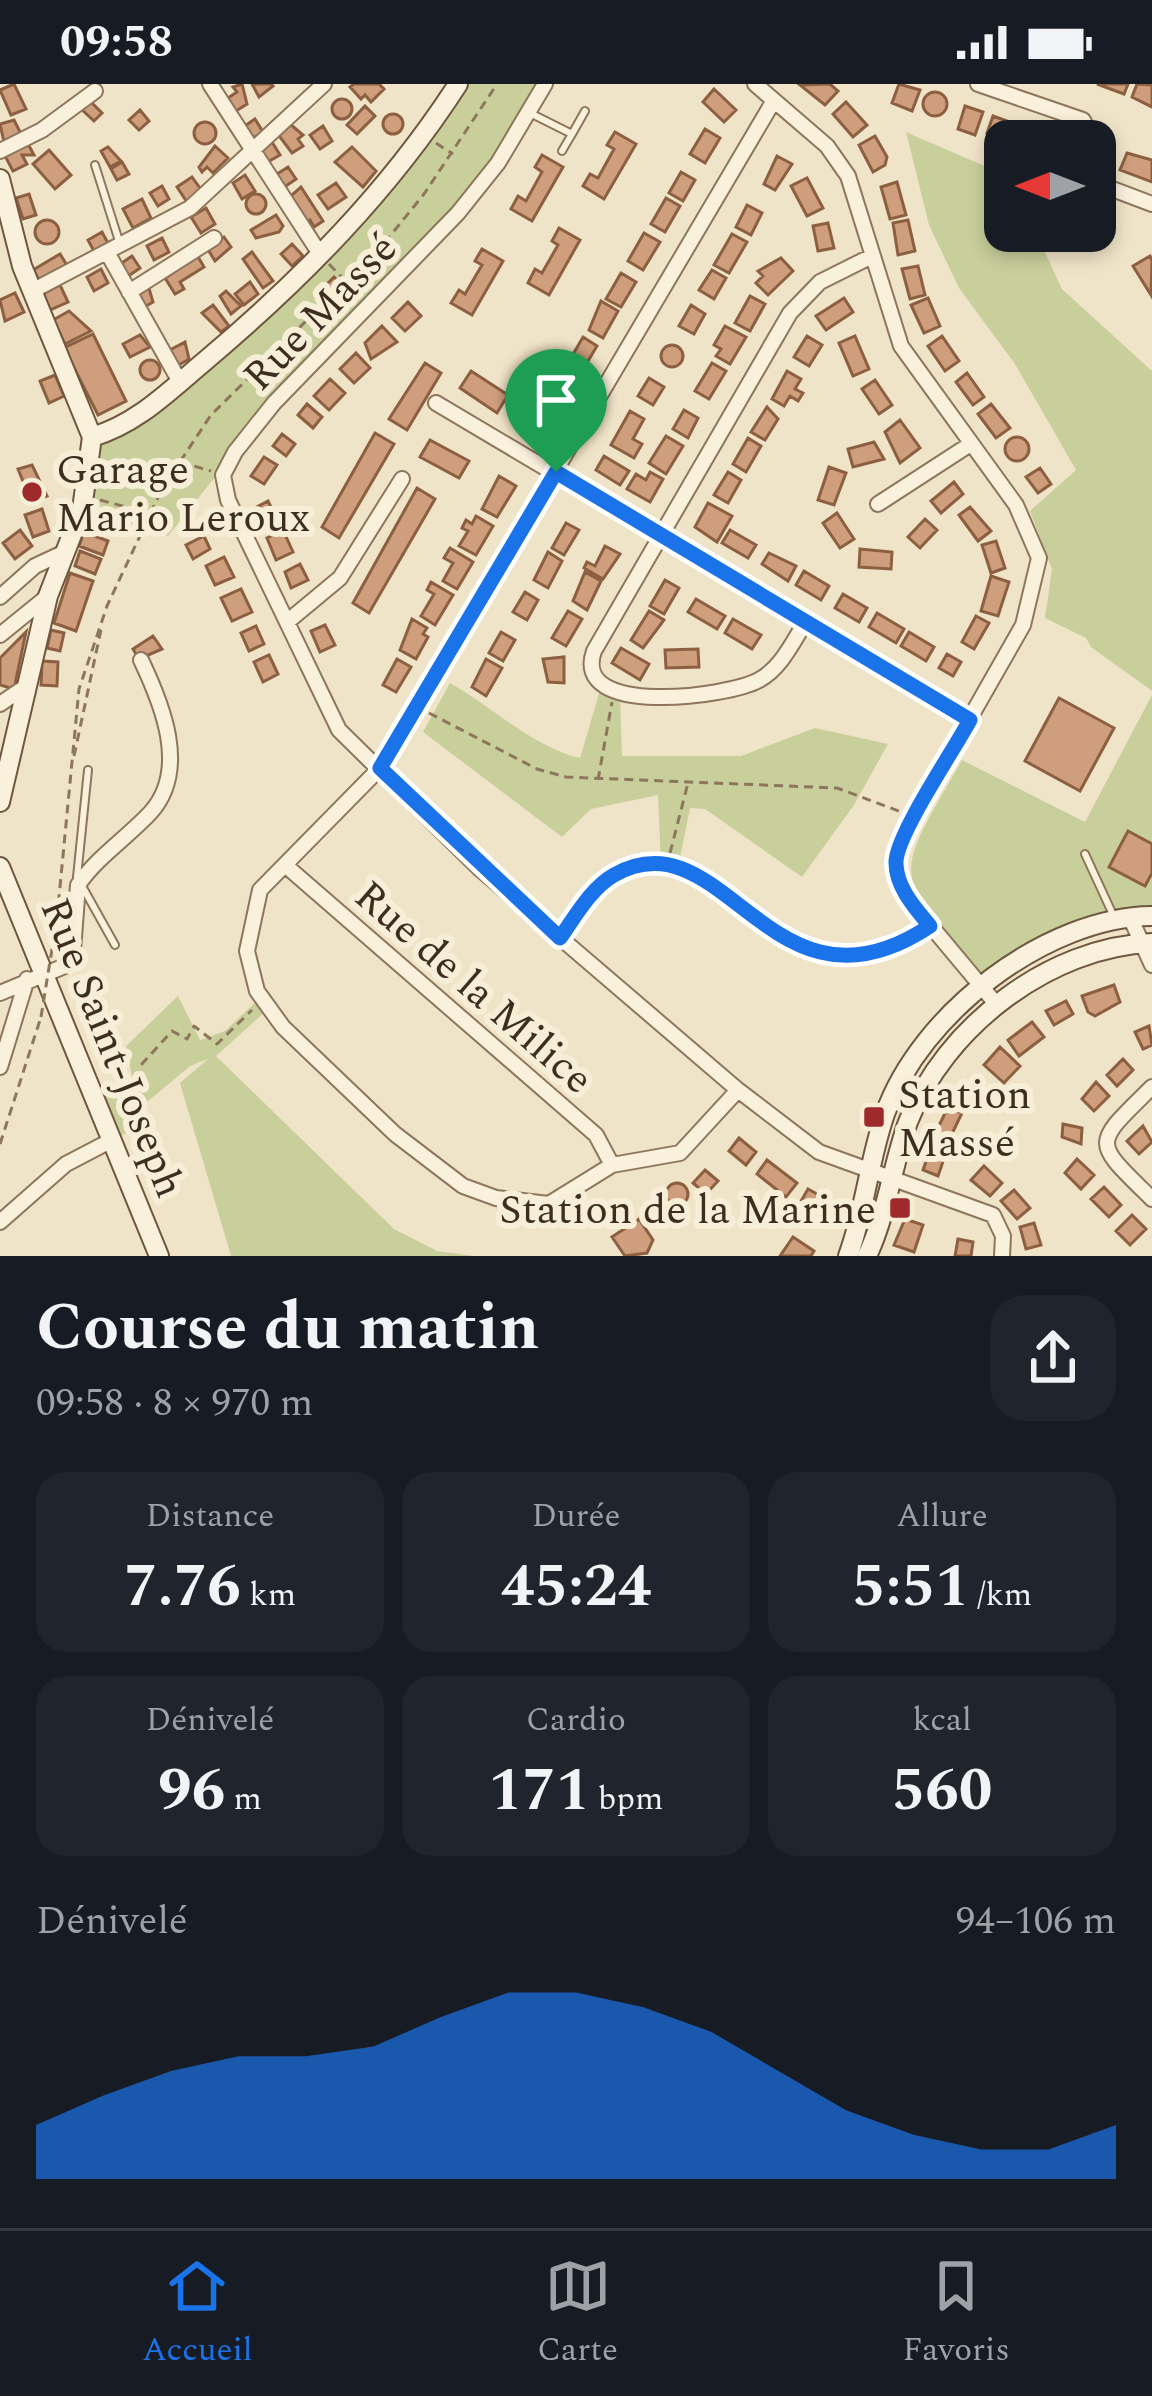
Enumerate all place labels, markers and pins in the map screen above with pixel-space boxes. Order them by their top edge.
pin [505,349,607,472]
place label: Garage Mario Leroux [56,439,310,550]
marker: Garage Mario Leroux [19,479,45,505]
place label: Station Massé [898,1064,1031,1175]
marker: Station Massé [861,1104,887,1130]
place label: Station de la Marine [499,1179,876,1242]
marker: Station de la Marine [887,1195,913,1221]

